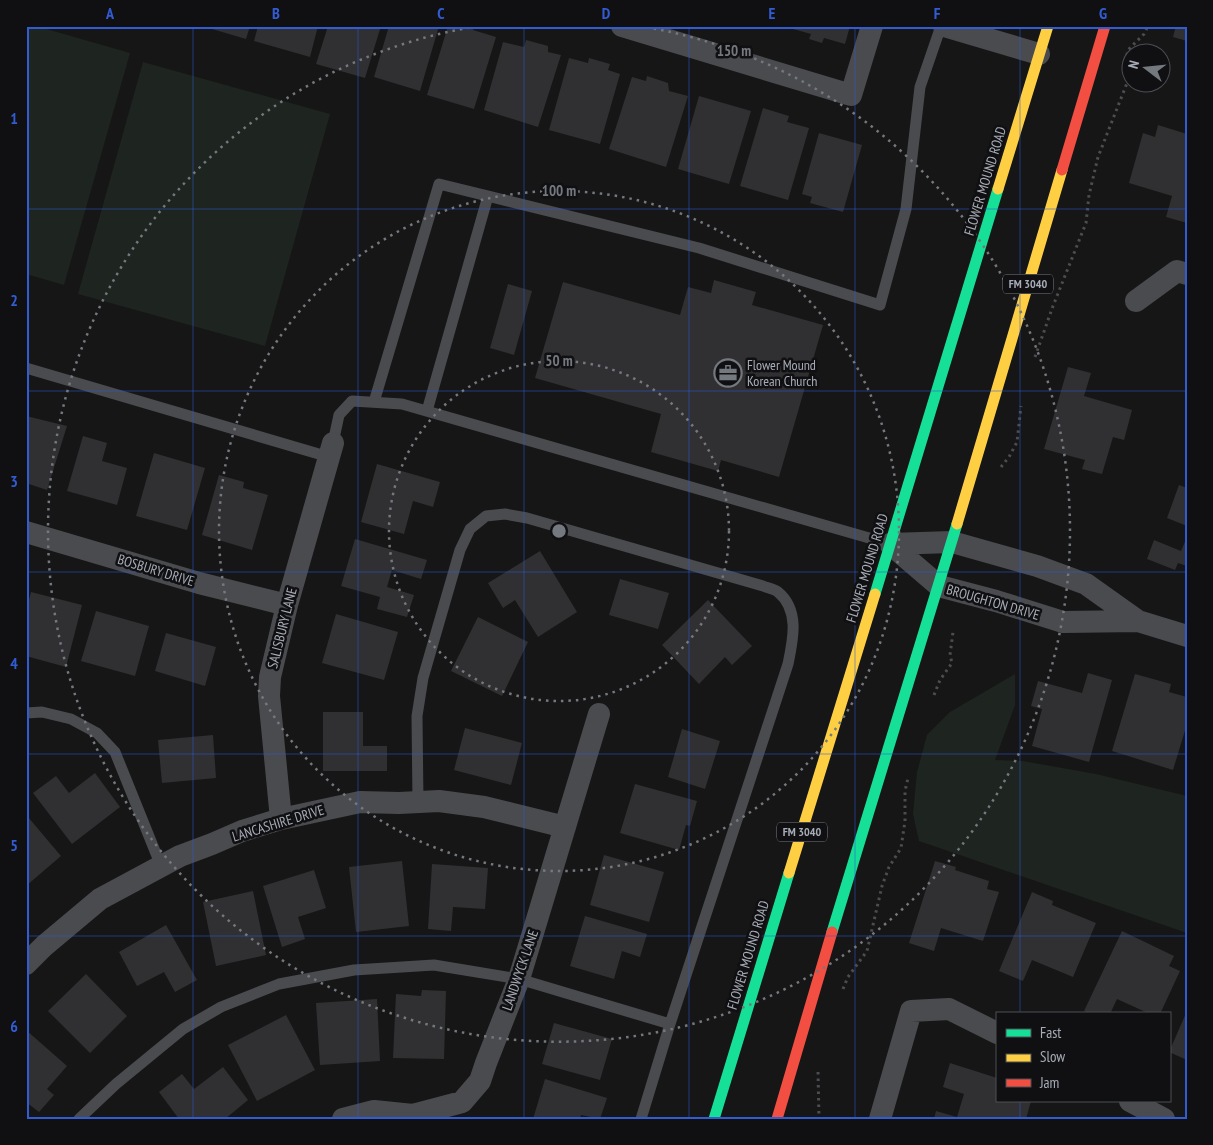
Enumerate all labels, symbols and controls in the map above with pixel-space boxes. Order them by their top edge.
text: A [105,3,115,23]
text: B [272,3,280,23]
text: C [437,3,445,23]
text: D [602,3,611,23]
text: E [769,3,776,23]
text: F [934,3,941,23]
text: G [1099,3,1107,23]
text: 150 m [717,41,751,60]
north arrow [1120,42,1170,92]
text: N [1124,58,1143,71]
text: 1 [10,108,18,128]
street label: FLOWER MOUND ROAD [960,124,1010,238]
text: 100 m [542,181,576,200]
road number: FM 3040 [1003,274,1053,294]
text: 2 [10,290,18,310]
text: 50 m [545,351,573,370]
place label: Flower Mound Korean Church [747,356,817,390]
office icon: Flower Mound Korean Church [713,358,743,388]
text: 3 [10,471,18,491]
street label: FLOWER MOUND ROAD [842,511,892,625]
centre of rings [550,522,568,540]
street label: BOSBURY DRIVE [116,550,196,590]
street label: BROUGHTON DRIVE [944,580,1042,624]
street label: SALISBURY LANE [263,586,301,670]
text: 4 [10,653,18,673]
street label: LANCASHIRE DRIVE [230,801,326,845]
road number: FM 3040 [777,822,827,842]
text: 5 [10,835,18,855]
street label: FLOWER MOUND ROAD [723,898,773,1012]
street label: LANDWYCK LANE [498,927,542,1013]
legend [996,1012,1170,1102]
text: 6 [10,1016,18,1036]
text: Fast [1040,1023,1061,1042]
text: Slow [1040,1047,1065,1066]
text: Jam [1039,1073,1059,1092]

